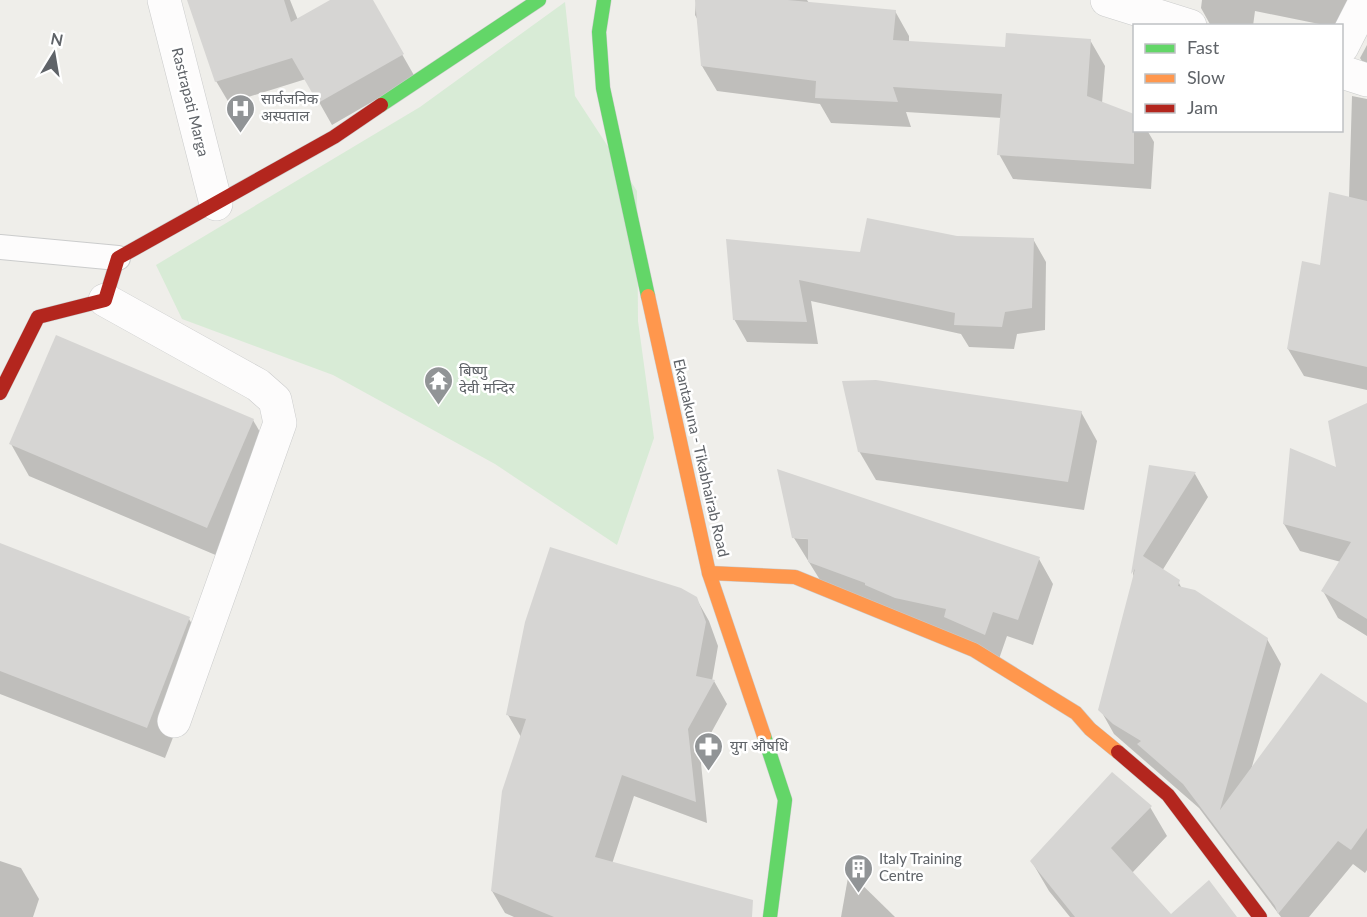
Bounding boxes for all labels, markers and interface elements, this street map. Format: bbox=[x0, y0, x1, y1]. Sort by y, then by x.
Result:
north arrow bbox=[24, 24, 84, 84]
legend bbox=[1133, 24, 1343, 132]
text: N bbox=[49, 28, 65, 49]
text: Fast bbox=[1187, 36, 1220, 58]
street label: Rastrapati Marga bbox=[169, 45, 213, 158]
text: Slow bbox=[1187, 66, 1225, 88]
place label: सार्वजनिक अस्पताल bbox=[261, 89, 319, 124]
hospital icon: सार्वजनिक अस्पताल bbox=[224, 92, 256, 134]
text: Jam bbox=[1187, 96, 1218, 118]
street label: Ekantakuna - Tikabhairab Road bbox=[670, 357, 734, 559]
place label: बिष्णु देवी मन्दिर bbox=[459, 361, 515, 396]
temple icon: बिष्णु देवी मन्दिर bbox=[422, 364, 454, 406]
pharmacy icon: युग औषधि bbox=[693, 730, 725, 772]
place label: युग औषधि bbox=[730, 736, 789, 756]
place label: Italy Training Centre bbox=[879, 849, 962, 884]
building icon: Italy Training Centre bbox=[842, 852, 874, 894]

